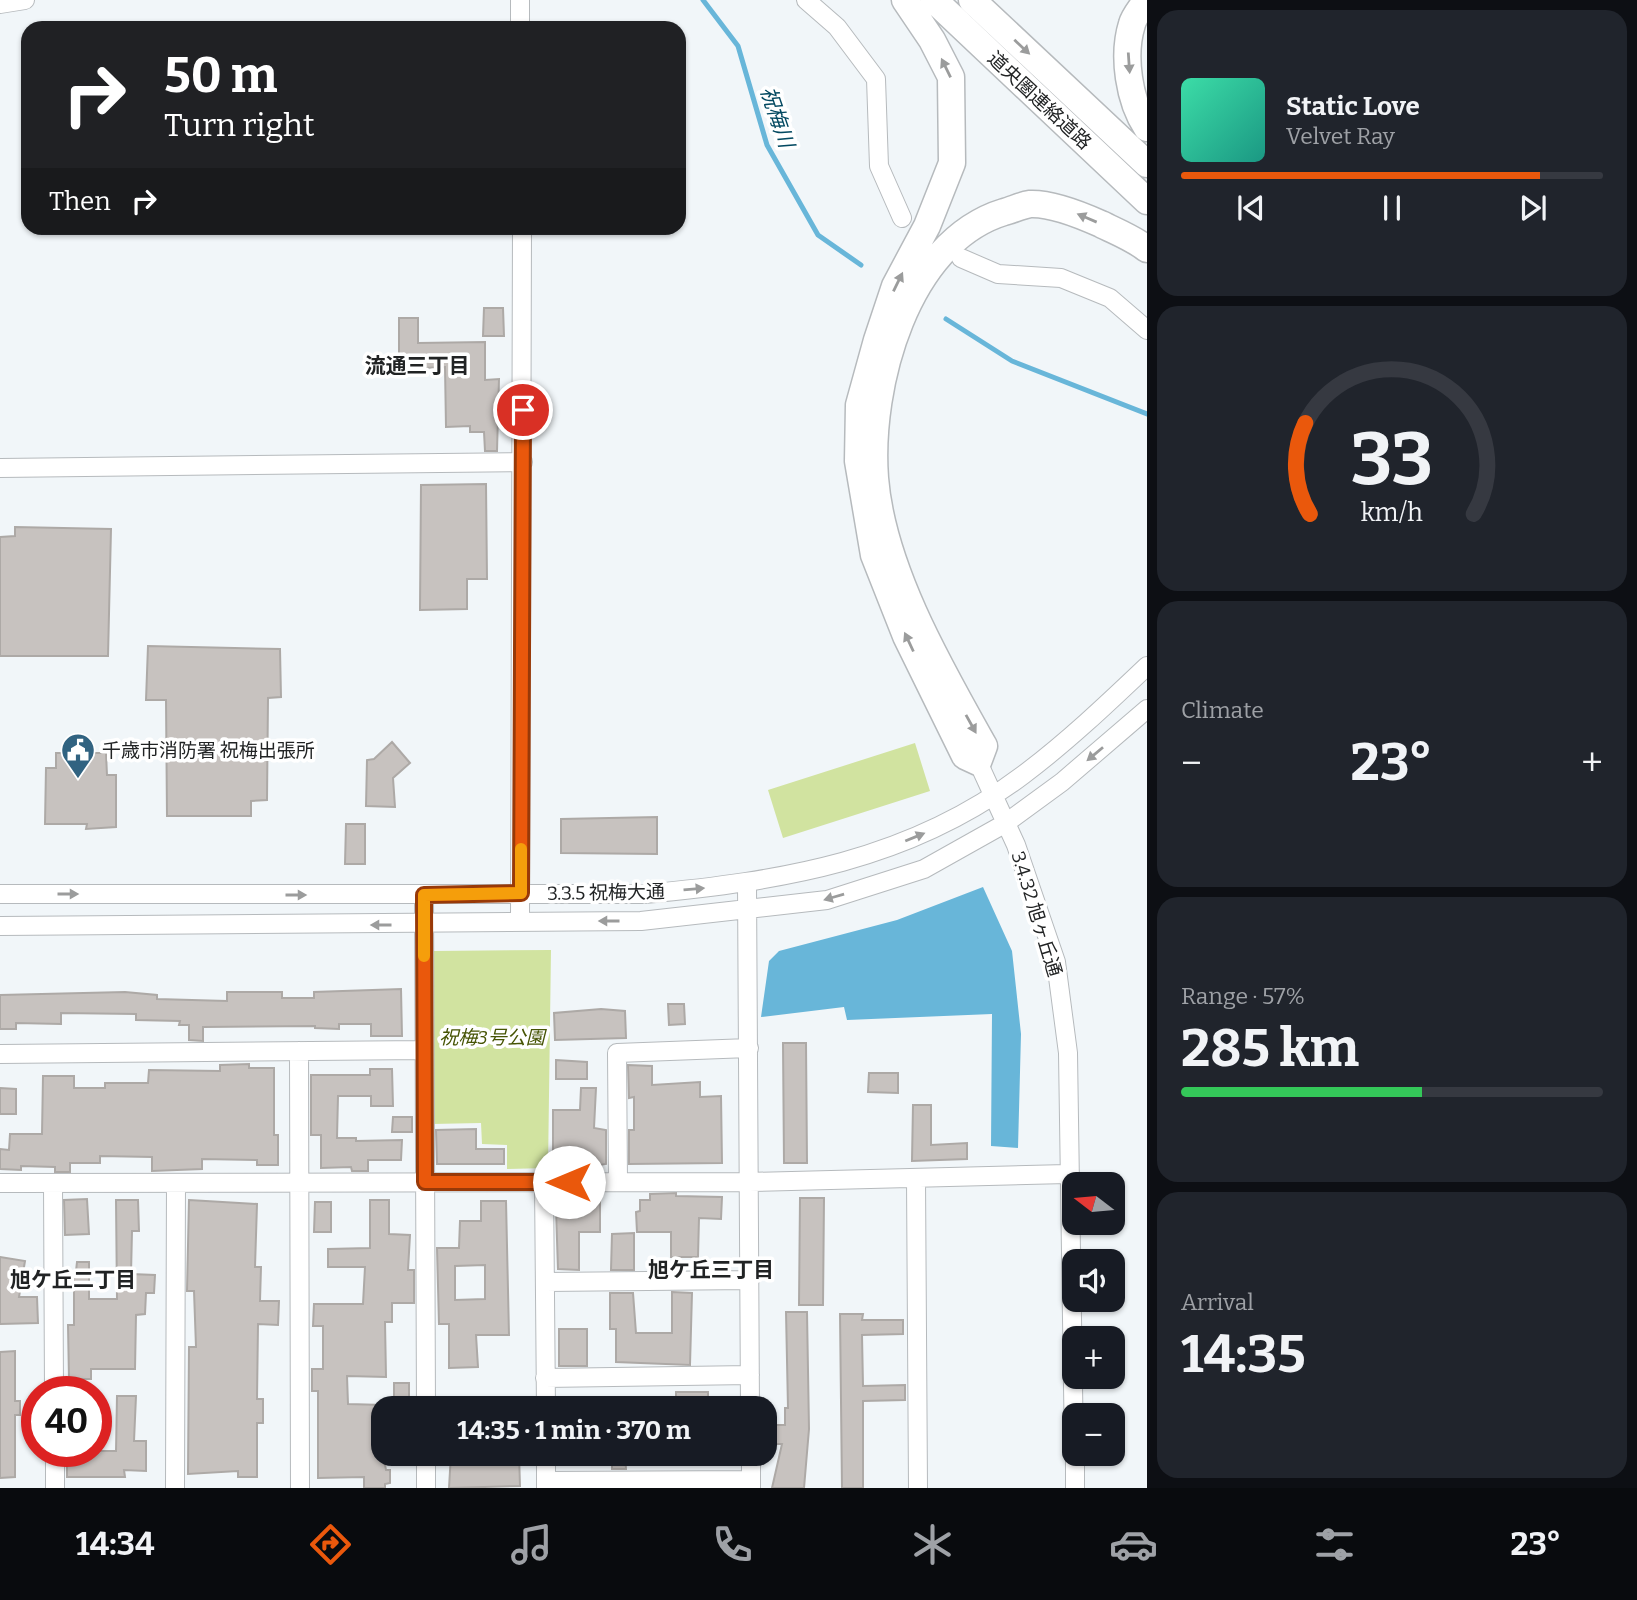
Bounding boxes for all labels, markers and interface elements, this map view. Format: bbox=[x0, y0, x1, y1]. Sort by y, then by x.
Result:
one-way arrow bbox=[1013, 38, 1030, 54]
text: 50 m bbox=[164, 46, 277, 105]
street label: 道央圏連絡道路 bbox=[983, 47, 1096, 154]
icon: right bbox=[49, 49, 140, 140]
one-way arrow bbox=[1124, 53, 1135, 75]
one-way arrow bbox=[940, 58, 951, 78]
water label: 祝梅川 bbox=[754, 83, 800, 153]
text: Static Love bbox=[1286, 91, 1420, 122]
text: Turn right bbox=[164, 106, 315, 144]
text: Velvet Ray bbox=[1286, 122, 1395, 150]
icon: right bbox=[125, 182, 163, 220]
text: Then bbox=[49, 186, 111, 217]
icon: previous bbox=[1232, 189, 1270, 227]
icon: pause bbox=[1373, 189, 1411, 227]
icon: next bbox=[1514, 189, 1552, 227]
one-way arrow bbox=[1076, 212, 1097, 223]
one-way arrow bbox=[892, 272, 904, 292]
district label: 流通三丁目 bbox=[365, 353, 470, 379]
pin bbox=[493, 380, 553, 440]
icon: arrive bbox=[504, 391, 542, 429]
text: 33 bbox=[1351, 417, 1433, 504]
text: km/h bbox=[1361, 498, 1423, 528]
one-way arrow bbox=[903, 632, 915, 652]
text: Climate bbox=[1181, 696, 1264, 724]
one-way arrow bbox=[965, 714, 977, 734]
public building icon: 千歳市消防署 祝梅出張所 bbox=[59, 731, 97, 780]
text: 23° bbox=[1351, 731, 1433, 794]
place label: 千歳市消防署 祝梅出張所 bbox=[102, 739, 315, 762]
text: − bbox=[1181, 740, 1202, 786]
text: + bbox=[1581, 740, 1603, 786]
one-way arrow bbox=[1087, 746, 1104, 761]
one-way arrow bbox=[904, 831, 925, 842]
street label: 3.4.32 旭ヶ丘通 bbox=[1007, 849, 1066, 979]
street label: 3.3.5 祝梅大通 bbox=[547, 880, 665, 905]
one-way arrow bbox=[684, 884, 706, 895]
one-way arrow bbox=[57, 888, 79, 900]
one-way arrow bbox=[285, 889, 307, 901]
one-way arrow bbox=[823, 892, 845, 903]
one-way arrow bbox=[597, 915, 619, 927]
one-way arrow bbox=[370, 919, 392, 931]
text: Range · 57% bbox=[1181, 982, 1305, 1010]
text: 285 km bbox=[1181, 1017, 1359, 1080]
park label: 祝梅3号公園 bbox=[439, 1026, 548, 1049]
position arrow bbox=[532, 1145, 606, 1219]
north arrow bbox=[1062, 1172, 1125, 1236]
map controls bbox=[1062, 1172, 1125, 1466]
button: sound bbox=[1062, 1249, 1125, 1312]
district label: 旭ケ丘三丁目 bbox=[648, 1257, 774, 1283]
district label: 旭ケ丘二丁目 bbox=[10, 1267, 136, 1293]
text: Arrival bbox=[1181, 1288, 1254, 1316]
text: 14:35 bbox=[1181, 1323, 1306, 1386]
button: + bbox=[1062, 1326, 1125, 1389]
speed limit sign: 40 bbox=[21, 1376, 112, 1467]
button: − bbox=[1062, 1403, 1125, 1466]
text: 14:35 · 1 min · 370 m bbox=[457, 1415, 691, 1446]
icon: directions bbox=[306, 1520, 355, 1569]
icon: music bbox=[507, 1520, 556, 1569]
icon: phone bbox=[708, 1520, 757, 1569]
icon: climate bbox=[908, 1520, 957, 1569]
icon: car bbox=[1109, 1520, 1158, 1569]
icon: filters bbox=[1310, 1520, 1359, 1569]
text: 14:34 bbox=[76, 1525, 155, 1563]
text: 23° bbox=[1510, 1525, 1561, 1563]

